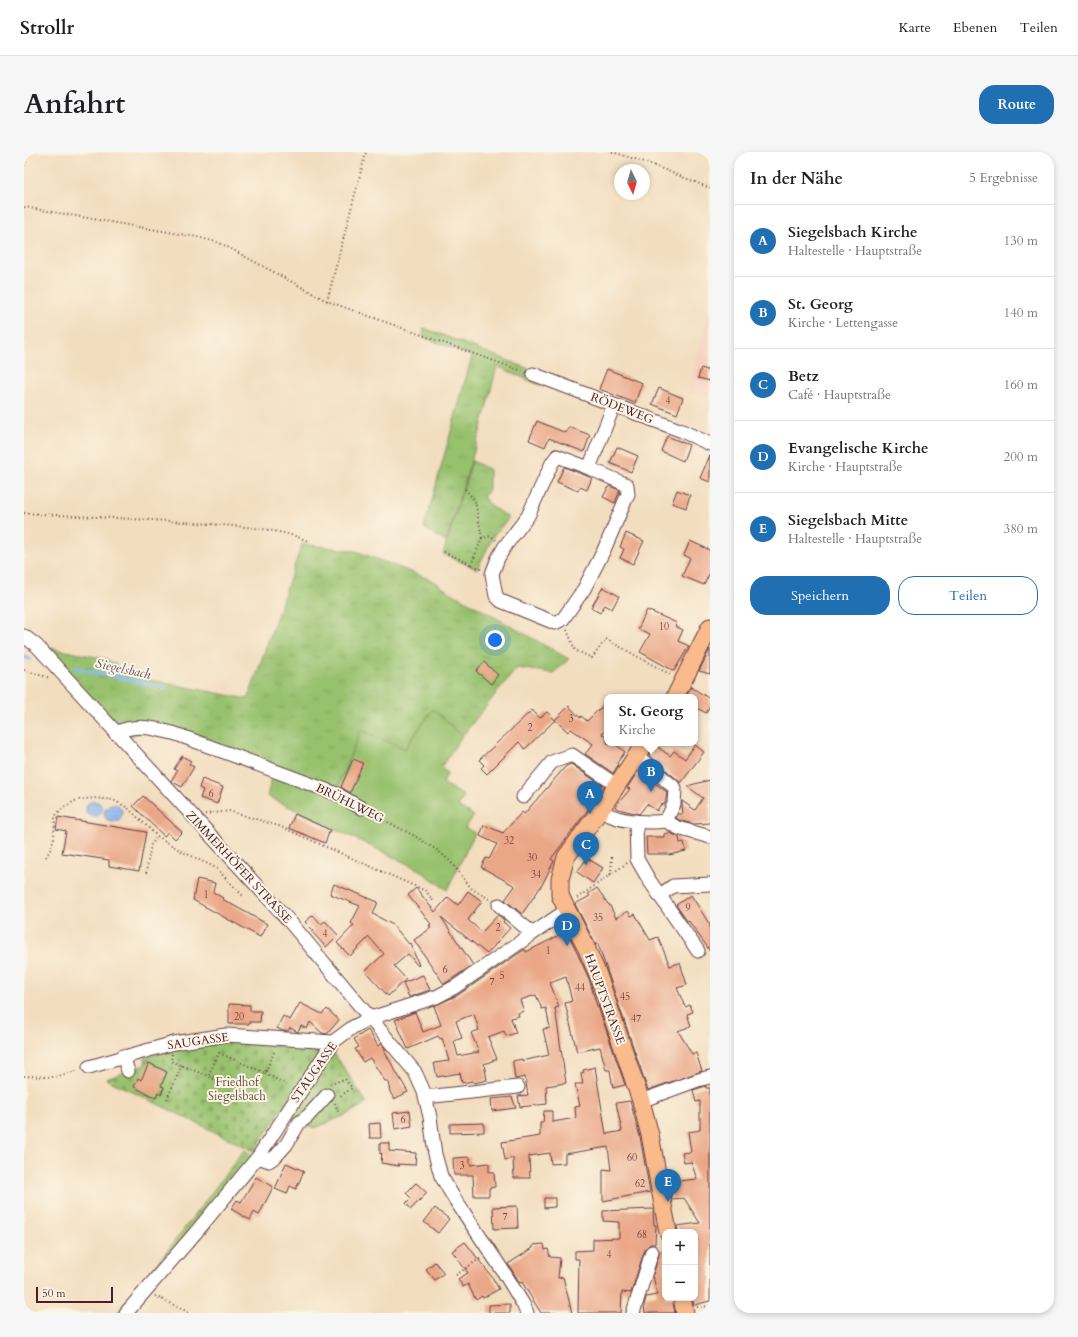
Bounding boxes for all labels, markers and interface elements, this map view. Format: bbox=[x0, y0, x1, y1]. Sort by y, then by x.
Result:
text: Strollr bbox=[20, 15, 74, 41]
text: Karte bbox=[898, 18, 931, 37]
text: Ebenen bbox=[953, 18, 998, 37]
text: Teilen bbox=[1020, 18, 1058, 37]
text: Anfahrt bbox=[24, 85, 125, 123]
button: Route bbox=[979, 85, 1054, 124]
north arrow bbox=[614, 164, 650, 200]
text: In der Nähe bbox=[750, 167, 843, 190]
text: 5 Ergebnisse bbox=[969, 169, 1038, 187]
text: Siegelsbach Kirche bbox=[788, 222, 917, 242]
text: A bbox=[758, 232, 768, 250]
text: 130 m bbox=[1004, 232, 1038, 250]
text: Haltestelle · Hauptstraße bbox=[788, 242, 922, 260]
text: St. Georg bbox=[788, 294, 853, 314]
text: B bbox=[758, 304, 768, 322]
text: 140 m bbox=[1004, 304, 1038, 322]
text: Kirche · Lettengasse bbox=[788, 314, 898, 332]
text: Betz bbox=[788, 366, 819, 386]
text: C bbox=[758, 376, 768, 394]
text: 160 m bbox=[1004, 376, 1038, 394]
text: Café · Hauptstraße bbox=[788, 386, 891, 404]
street label: RÖDEWEG bbox=[588, 389, 656, 427]
house number: 4 bbox=[665, 394, 671, 408]
text: Evangelische Kirche bbox=[788, 438, 928, 458]
text: D bbox=[757, 448, 769, 466]
text: 200 m bbox=[1004, 448, 1038, 466]
text: Kirche · Hauptstraße bbox=[788, 458, 902, 476]
text: Siegelsbach Mitte bbox=[788, 510, 908, 530]
text: E bbox=[759, 520, 767, 538]
text: 380 m bbox=[1004, 520, 1038, 538]
text: Haltestelle · Hauptstraße bbox=[788, 530, 922, 548]
button: Speichern bbox=[750, 576, 890, 615]
button: Teilen bbox=[898, 576, 1038, 615]
house number: 10 bbox=[659, 620, 669, 634]
your location bbox=[485, 630, 505, 650]
water label: Siegelsbach bbox=[94, 654, 153, 684]
popup bbox=[604, 694, 698, 746]
text: St. Georg bbox=[619, 701, 683, 721]
house number: 3 bbox=[568, 712, 574, 726]
house number: 2 bbox=[527, 721, 533, 735]
text: Kirche bbox=[619, 721, 656, 739]
pin: B bbox=[638, 759, 664, 792]
street label: BRÜHLWEG bbox=[313, 779, 388, 827]
pin: A bbox=[577, 781, 603, 814]
house number: 6 bbox=[208, 787, 214, 801]
street label: ZIMMERHÖFER STRASSE bbox=[183, 807, 295, 927]
pin: C bbox=[573, 832, 599, 865]
house number: 32 bbox=[504, 834, 514, 848]
house number: 30 bbox=[527, 851, 537, 865]
house number: 34 bbox=[531, 868, 541, 882]
house number: 1 bbox=[203, 888, 209, 902]
house number: 9 bbox=[685, 901, 691, 915]
house number: 35 bbox=[593, 911, 603, 925]
pin: D bbox=[554, 913, 580, 946]
house number: 2 bbox=[495, 921, 501, 935]
house number: 4 bbox=[322, 927, 328, 941]
house number: 1 bbox=[545, 944, 551, 958]
street label: HAUPTSTRASSE bbox=[581, 951, 629, 1047]
house number: 6 bbox=[442, 963, 448, 977]
house number: 5 bbox=[499, 969, 505, 983]
house number: 7 bbox=[489, 975, 495, 989]
house number: 44 bbox=[575, 981, 585, 995]
house number: 45 bbox=[620, 990, 630, 1004]
house number: 20 bbox=[234, 1010, 244, 1024]
house number: 47 bbox=[631, 1012, 641, 1026]
street label: SAUGASSE bbox=[166, 1029, 230, 1053]
street label: STAUGASSE bbox=[287, 1038, 341, 1106]
park label: Friedhof Siegelsbach bbox=[208, 1074, 266, 1104]
house number: 6 bbox=[400, 1113, 406, 1127]
house number: 60 bbox=[627, 1151, 637, 1165]
house number: 3 bbox=[459, 1159, 465, 1173]
pin: E bbox=[655, 1169, 681, 1202]
house number: 62 bbox=[635, 1177, 645, 1191]
house number: 7 bbox=[502, 1210, 508, 1224]
house number: 68 bbox=[637, 1228, 647, 1242]
map controls bbox=[662, 1229, 698, 1301]
button: + bbox=[662, 1229, 698, 1265]
house number: 4 bbox=[606, 1248, 612, 1262]
button: − bbox=[662, 1265, 698, 1301]
scale bar bbox=[36, 1285, 113, 1304]
text: 50 m bbox=[42, 1286, 66, 1301]

